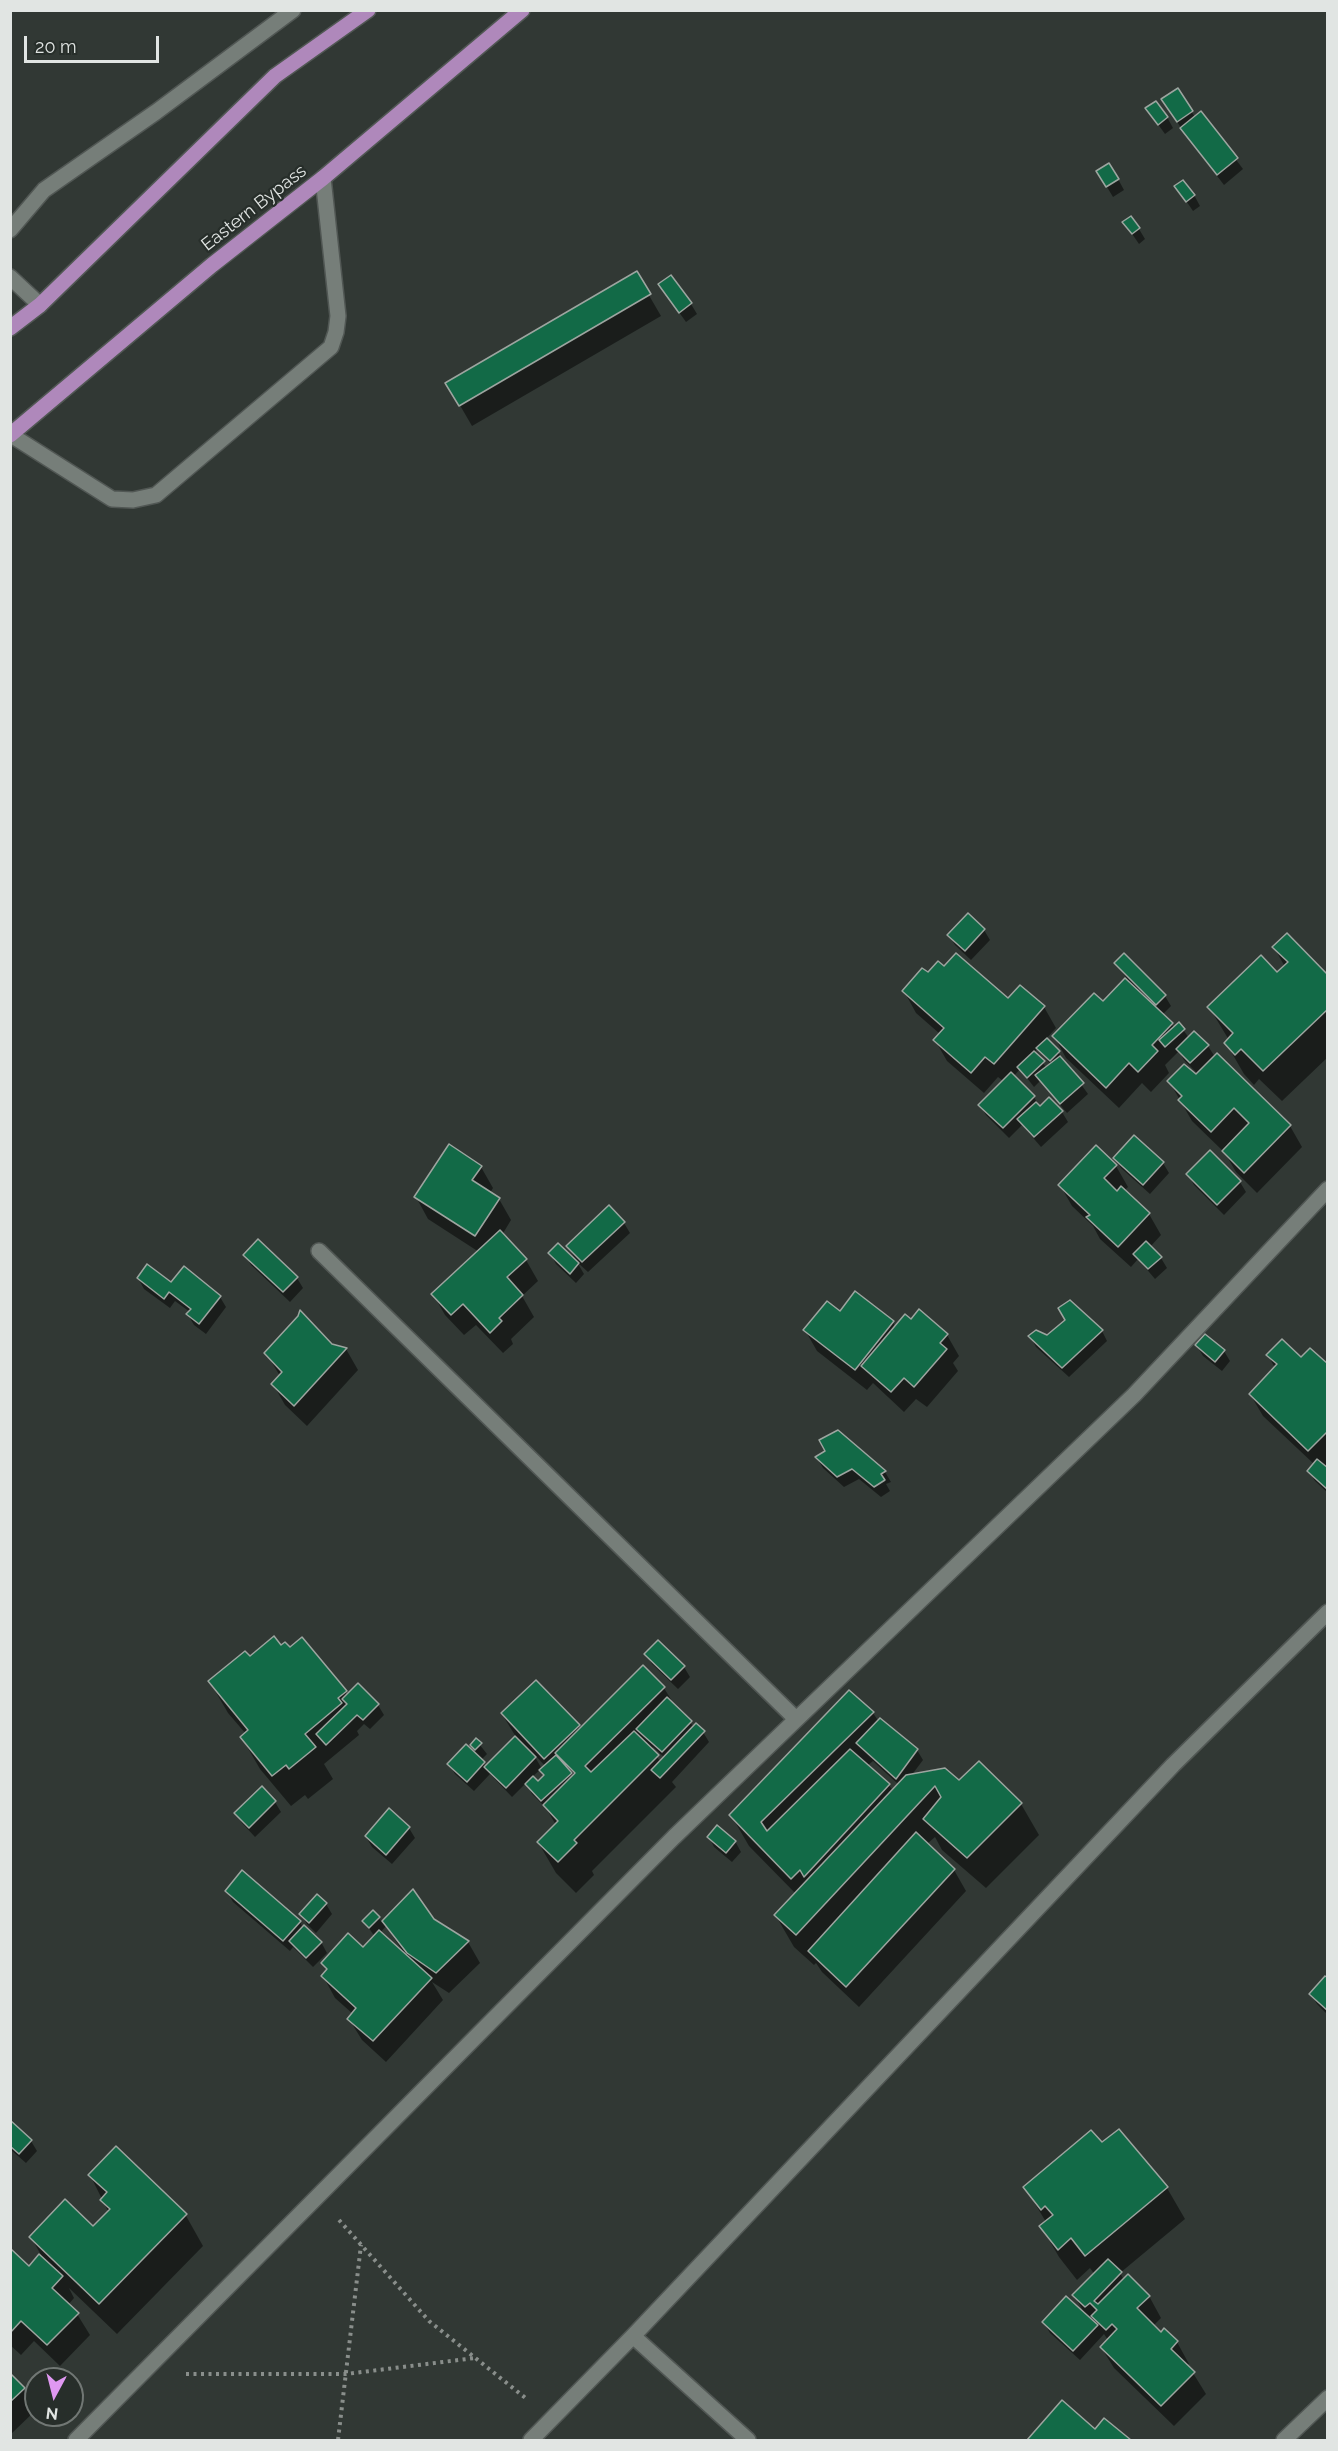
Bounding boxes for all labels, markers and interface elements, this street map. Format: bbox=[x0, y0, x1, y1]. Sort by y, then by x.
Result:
scale bar bbox=[27, 24, 162, 62]
text: 20 m bbox=[35, 36, 77, 57]
street label: Eastern Bypass bbox=[197, 160, 311, 256]
north arrow bbox=[24, 2367, 84, 2427]
text: N bbox=[45, 2403, 59, 2424]

